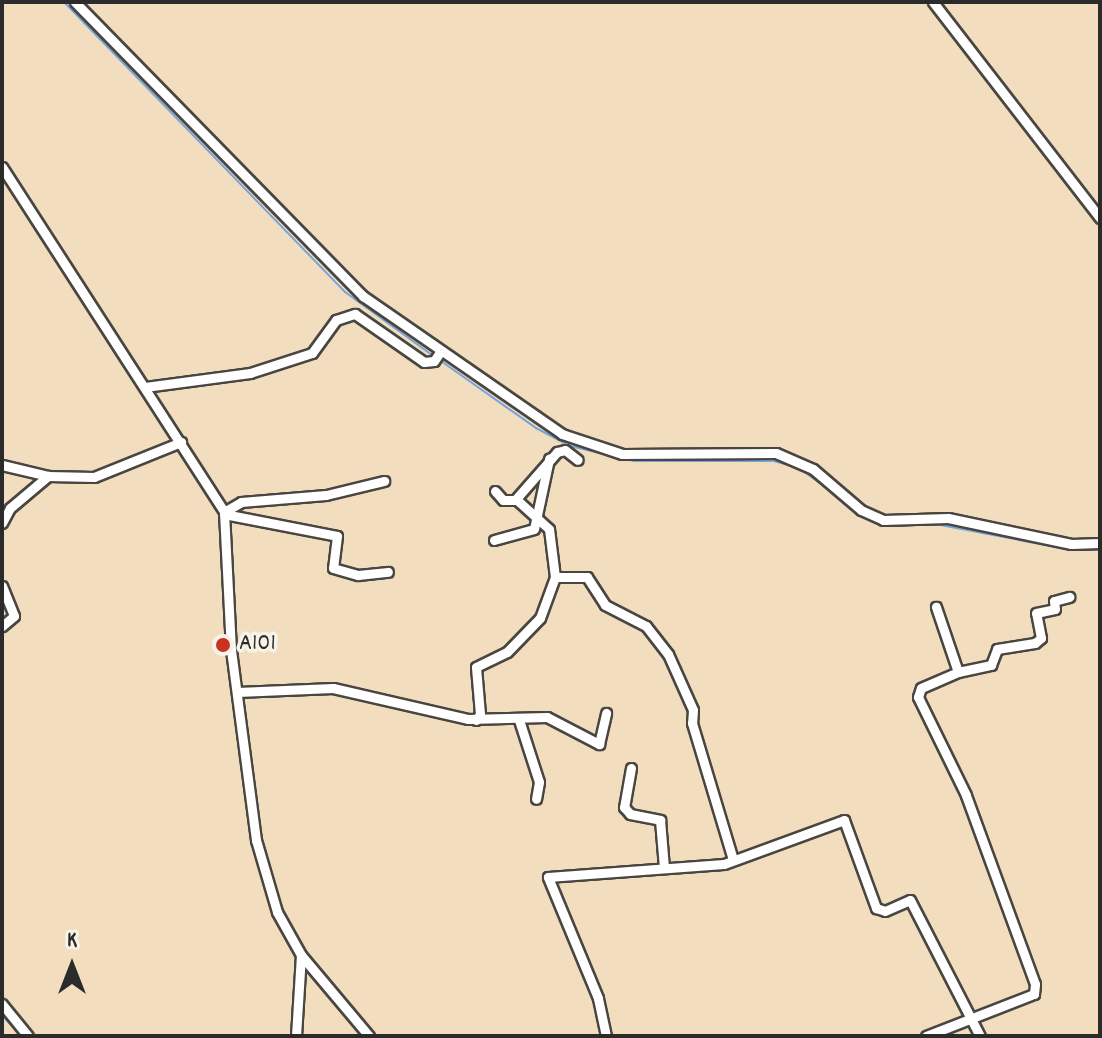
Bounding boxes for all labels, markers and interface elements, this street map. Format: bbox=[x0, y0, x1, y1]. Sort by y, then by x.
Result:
place label: A101 bbox=[239, 631, 276, 659]
marker: A101 bbox=[214, 636, 232, 654]
north arrow bbox=[32, 926, 112, 1006]
text: K bbox=[67, 926, 77, 957]

